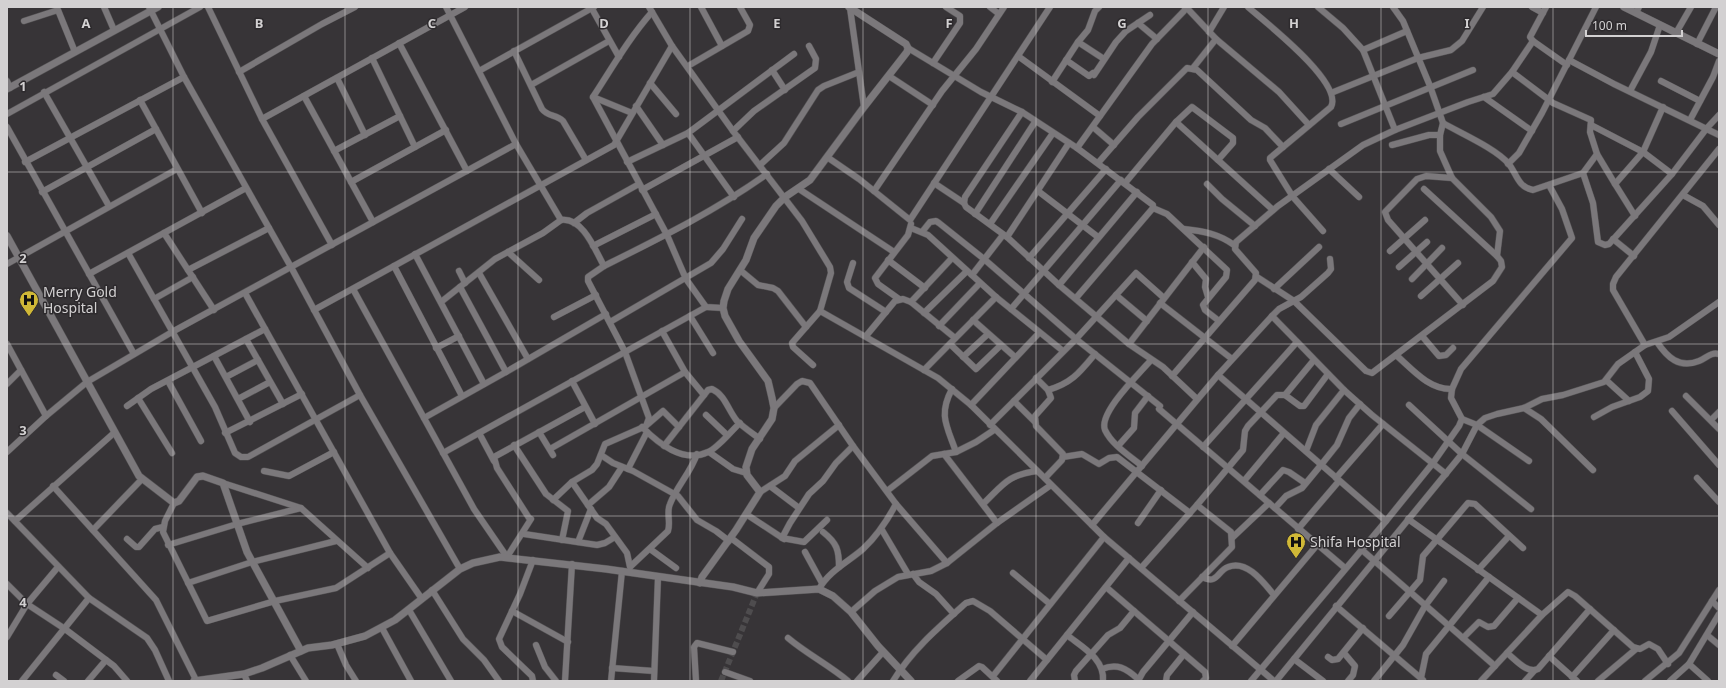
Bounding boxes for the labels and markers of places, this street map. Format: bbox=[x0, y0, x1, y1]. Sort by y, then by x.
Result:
place label: Merry Gold Hospital bbox=[43, 282, 117, 317]
hospital icon: Merry Gold Hospital bbox=[18, 289, 40, 317]
hospital icon: Shifa Hospital bbox=[1285, 531, 1307, 559]
place label: Shifa Hospital bbox=[1310, 532, 1401, 551]

